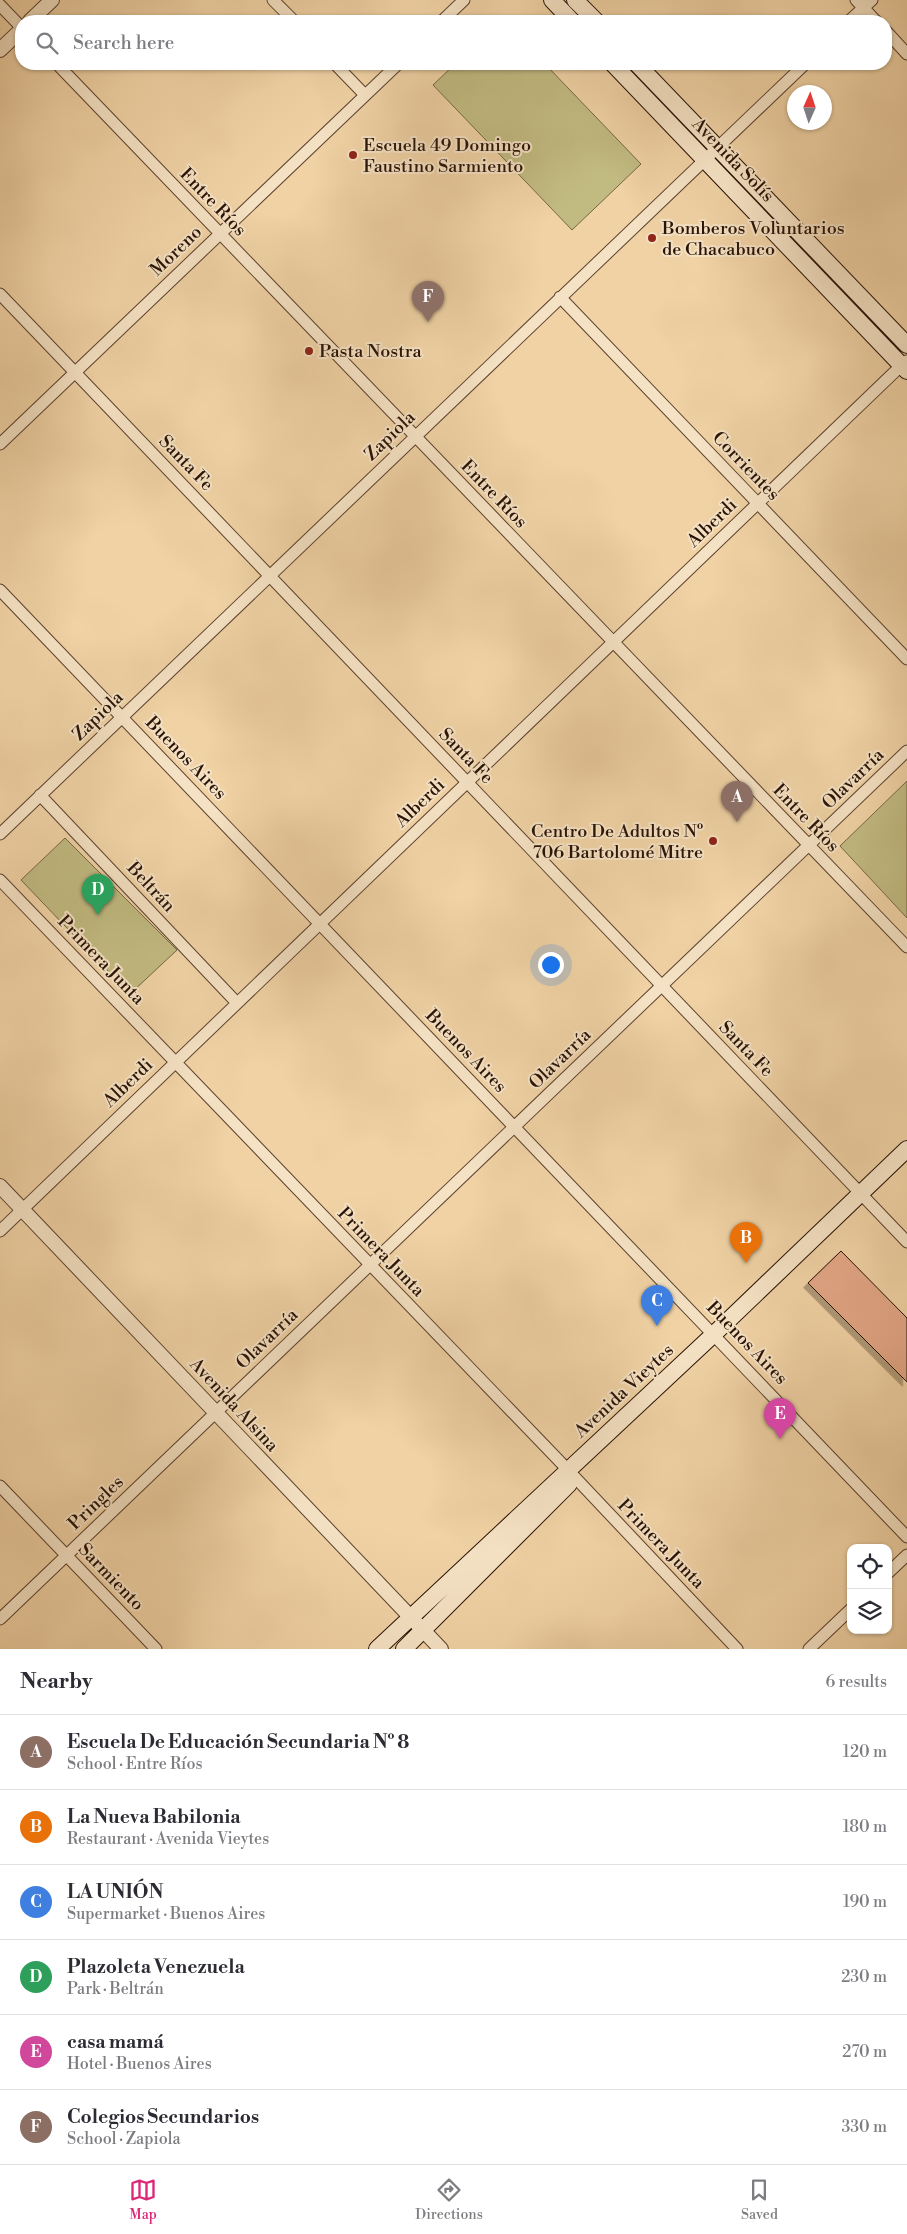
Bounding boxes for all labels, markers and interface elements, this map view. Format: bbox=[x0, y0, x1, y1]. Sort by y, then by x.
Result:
search box bbox=[15, 15, 892, 70]
icon: search bbox=[33, 29, 61, 57]
text: Search here bbox=[73, 31, 174, 55]
north arrow bbox=[787, 85, 832, 130]
street label: Avenida Solís bbox=[686, 112, 779, 207]
place label: Escuela 49 Domingo Faustino Sarmiento bbox=[363, 134, 531, 178]
marker: Escuela 49 Domingo Faustino Sarmiento bbox=[347, 149, 359, 161]
street label: Entre Ríos bbox=[175, 163, 251, 241]
place label: Bomberos Voluntarios de Chacabuco bbox=[661, 217, 845, 261]
street label: Moreno bbox=[145, 221, 207, 281]
marker: Bomberos Voluntarios de Chacabuco bbox=[646, 232, 658, 244]
pin: F bbox=[412, 281, 444, 322]
place label: Pasta Nostra bbox=[319, 340, 422, 363]
marker: Pasta Nostra bbox=[303, 345, 315, 357]
street label: Zapiola bbox=[360, 406, 421, 466]
street label: Corrientes bbox=[707, 426, 785, 506]
street label: Santa Fe bbox=[154, 430, 218, 496]
street label: Entre Ríos bbox=[456, 455, 532, 533]
street label: Alberdi bbox=[681, 494, 742, 553]
street label: Zapiola bbox=[68, 686, 129, 746]
street label: Buenos Aires bbox=[140, 711, 232, 805]
street label: Santa Fe bbox=[434, 723, 498, 789]
street label: Olavarría bbox=[817, 743, 890, 814]
street label: Alberdi bbox=[389, 774, 450, 833]
street label: Entre Ríos bbox=[768, 779, 844, 857]
pin: A bbox=[721, 781, 753, 822]
place label: Centro De Adultos Nº 706 Bartolomé Mitre bbox=[531, 820, 703, 864]
marker: Centro De Adultos Nº 706 Bartolomé Mitre bbox=[707, 835, 719, 847]
street label: Beltrán bbox=[121, 856, 180, 917]
pin: D bbox=[82, 874, 114, 915]
street label: Primera Junta bbox=[52, 910, 150, 1010]
your location bbox=[538, 952, 564, 978]
street label: Buenos Aires bbox=[420, 1004, 512, 1098]
street label: Santa Fe bbox=[714, 1016, 778, 1082]
street label: Olavarría bbox=[524, 1023, 597, 1094]
street label: Alberdi bbox=[97, 1054, 158, 1113]
street label: Primera Junta bbox=[332, 1202, 430, 1302]
pin: B bbox=[730, 1222, 762, 1263]
pin: C bbox=[641, 1285, 673, 1326]
street label: Buenos Aires bbox=[701, 1296, 793, 1390]
street label: Olavarría bbox=[231, 1303, 304, 1374]
street label: Avenida Vieytes bbox=[569, 1339, 679, 1444]
street label: Avenida Alsina bbox=[184, 1352, 284, 1457]
pin: E bbox=[764, 1398, 796, 1439]
street label: Pringles bbox=[63, 1471, 129, 1535]
street label: Primera Junta bbox=[612, 1494, 710, 1594]
street label: Sarmiento bbox=[73, 1538, 149, 1616]
map controls bbox=[847, 1544, 892, 1634]
button: locate bbox=[847, 1544, 892, 1589]
button: layers bbox=[847, 1589, 892, 1634]
text: Nearby bbox=[20, 1669, 93, 1695]
text: 6 results bbox=[826, 1672, 887, 1692]
text: Escuela De Educación Secundaria Nº 8 bbox=[67, 1730, 409, 1754]
text: A bbox=[30, 1742, 42, 1762]
text: 120 m bbox=[843, 1742, 887, 1762]
text: School · Entre Ríos bbox=[67, 1754, 202, 1774]
text: La Nueva Babilonia bbox=[67, 1805, 241, 1829]
text: B bbox=[30, 1817, 42, 1837]
text: 180 m bbox=[843, 1817, 887, 1837]
text: Restaurant · Avenida Vieytes bbox=[67, 1829, 269, 1849]
text: LA UNIÓN bbox=[67, 1880, 164, 1904]
text: C bbox=[30, 1892, 42, 1912]
text: 190 m bbox=[843, 1892, 887, 1912]
text: Supermarket · Buenos Aires bbox=[67, 1904, 265, 1924]
text: Plazoleta Venezuela bbox=[67, 1955, 245, 1979]
text: D bbox=[30, 1967, 42, 1987]
text: 230 m bbox=[841, 1967, 887, 1987]
text: Park · Beltrán bbox=[67, 1979, 164, 1999]
text: casa mamá bbox=[67, 2030, 164, 2054]
text: E bbox=[30, 2042, 42, 2062]
text: 270 m bbox=[842, 2042, 887, 2062]
text: Hotel · Buenos Aires bbox=[67, 2054, 212, 2074]
text: Colegios Secundarios bbox=[67, 2105, 259, 2129]
text: F bbox=[30, 2117, 42, 2137]
text: 330 m bbox=[841, 2117, 887, 2137]
text: School · Zapiola bbox=[67, 2129, 181, 2149]
tab: Map bbox=[129, 2176, 157, 2224]
tab: Directions bbox=[415, 2176, 483, 2224]
tab: Saved bbox=[741, 2176, 778, 2224]

